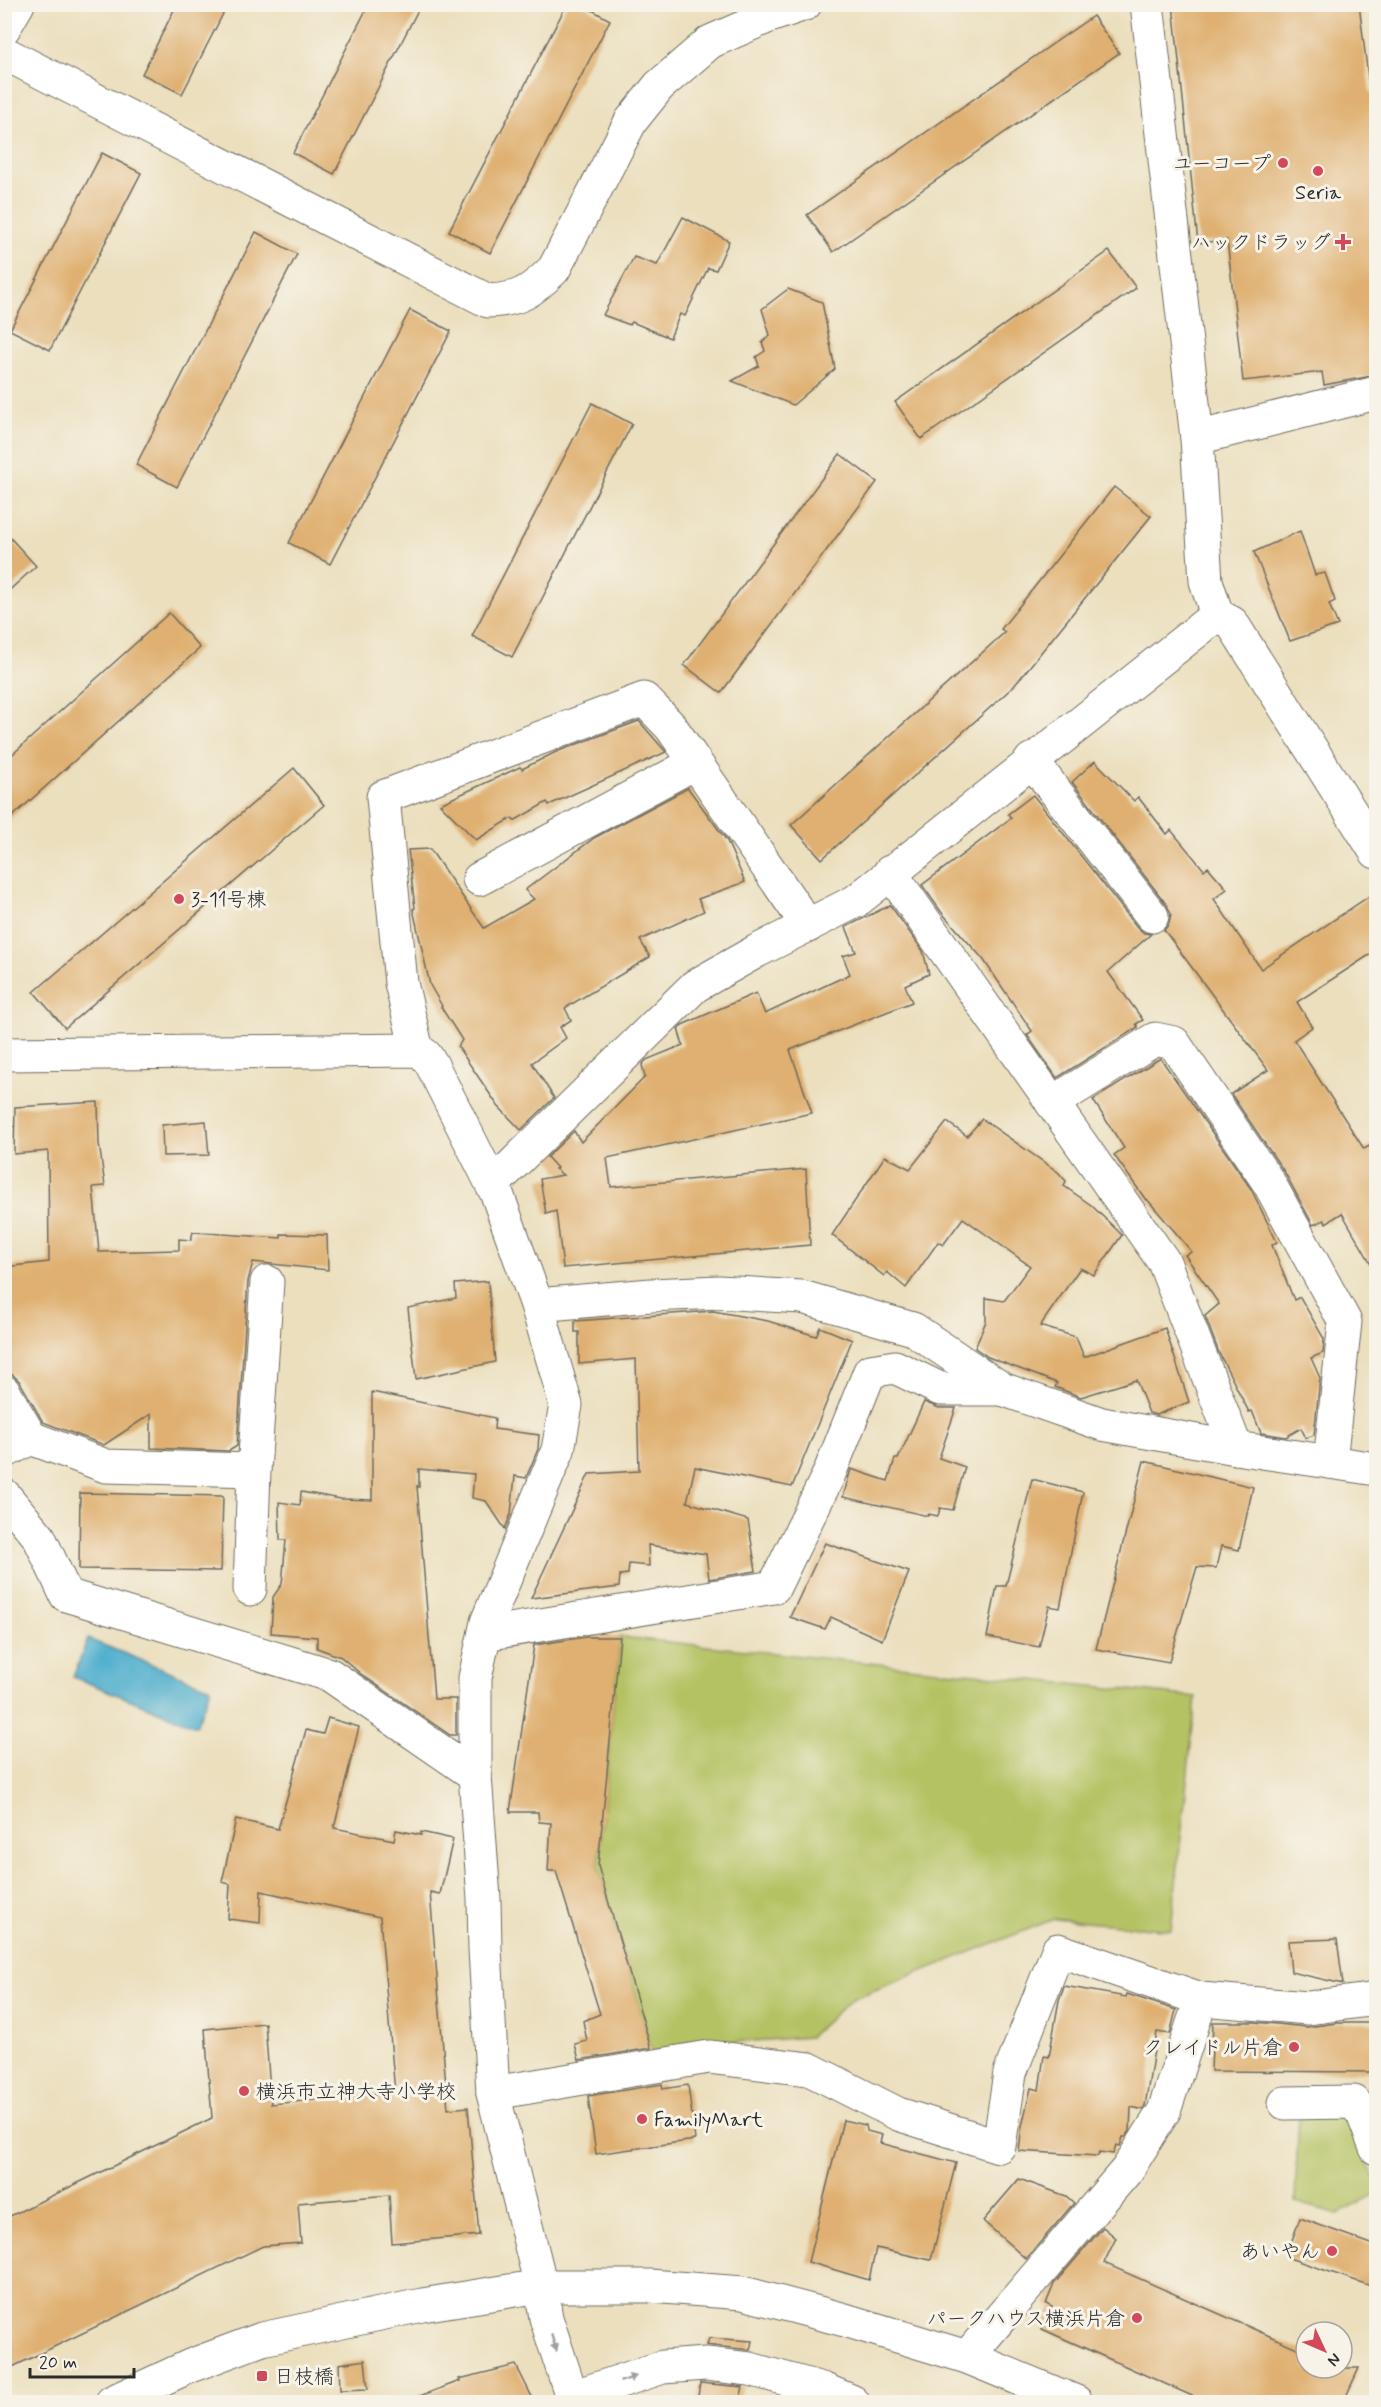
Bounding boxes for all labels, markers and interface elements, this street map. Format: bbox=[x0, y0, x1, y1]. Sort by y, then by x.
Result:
place label: ユーコープ bbox=[1173, 151, 1271, 178]
marker: ユーコープ bbox=[1276, 156, 1290, 170]
marker: Seria bbox=[1311, 164, 1325, 178]
place label: Seria bbox=[1295, 180, 1342, 207]
place label: ハックドラッグ bbox=[1191, 230, 1331, 257]
marker: ハックドラッグ bbox=[1336, 235, 1350, 249]
place label: 3-11号棟 bbox=[191, 887, 267, 914]
marker: 3-11号棟 bbox=[172, 892, 186, 906]
place label: クレイドル片倉 bbox=[1143, 2035, 1282, 2062]
marker: クレイドル片倉 bbox=[1287, 2040, 1301, 2054]
place label: 横浜市立神大寺小学校 bbox=[256, 2079, 456, 2106]
marker: 横浜市立神大寺小学校 bbox=[237, 2084, 251, 2098]
place label: FamilyMart bbox=[654, 2107, 763, 2134]
marker: FamilyMart bbox=[635, 2112, 649, 2126]
place label: あいやん bbox=[1240, 2239, 1320, 2266]
marker: あいやん bbox=[1325, 2244, 1339, 2258]
place label: パークハウス横浜片倉 bbox=[927, 2306, 1125, 2333]
marker: パークハウス横浜片倉 bbox=[1130, 2311, 1144, 2325]
north arrow bbox=[1294, 2320, 1354, 2380]
one-way arrow bbox=[550, 2334, 559, 2352]
scale bar bbox=[30, 2341, 134, 2379]
text: N bbox=[1322, 2348, 1345, 2371]
text: 20 m bbox=[39, 2351, 77, 2375]
place label: 日枝橋 bbox=[274, 2364, 334, 2391]
marker: 日枝橋 bbox=[255, 2369, 269, 2383]
one-way arrow bbox=[619, 2374, 637, 2383]

